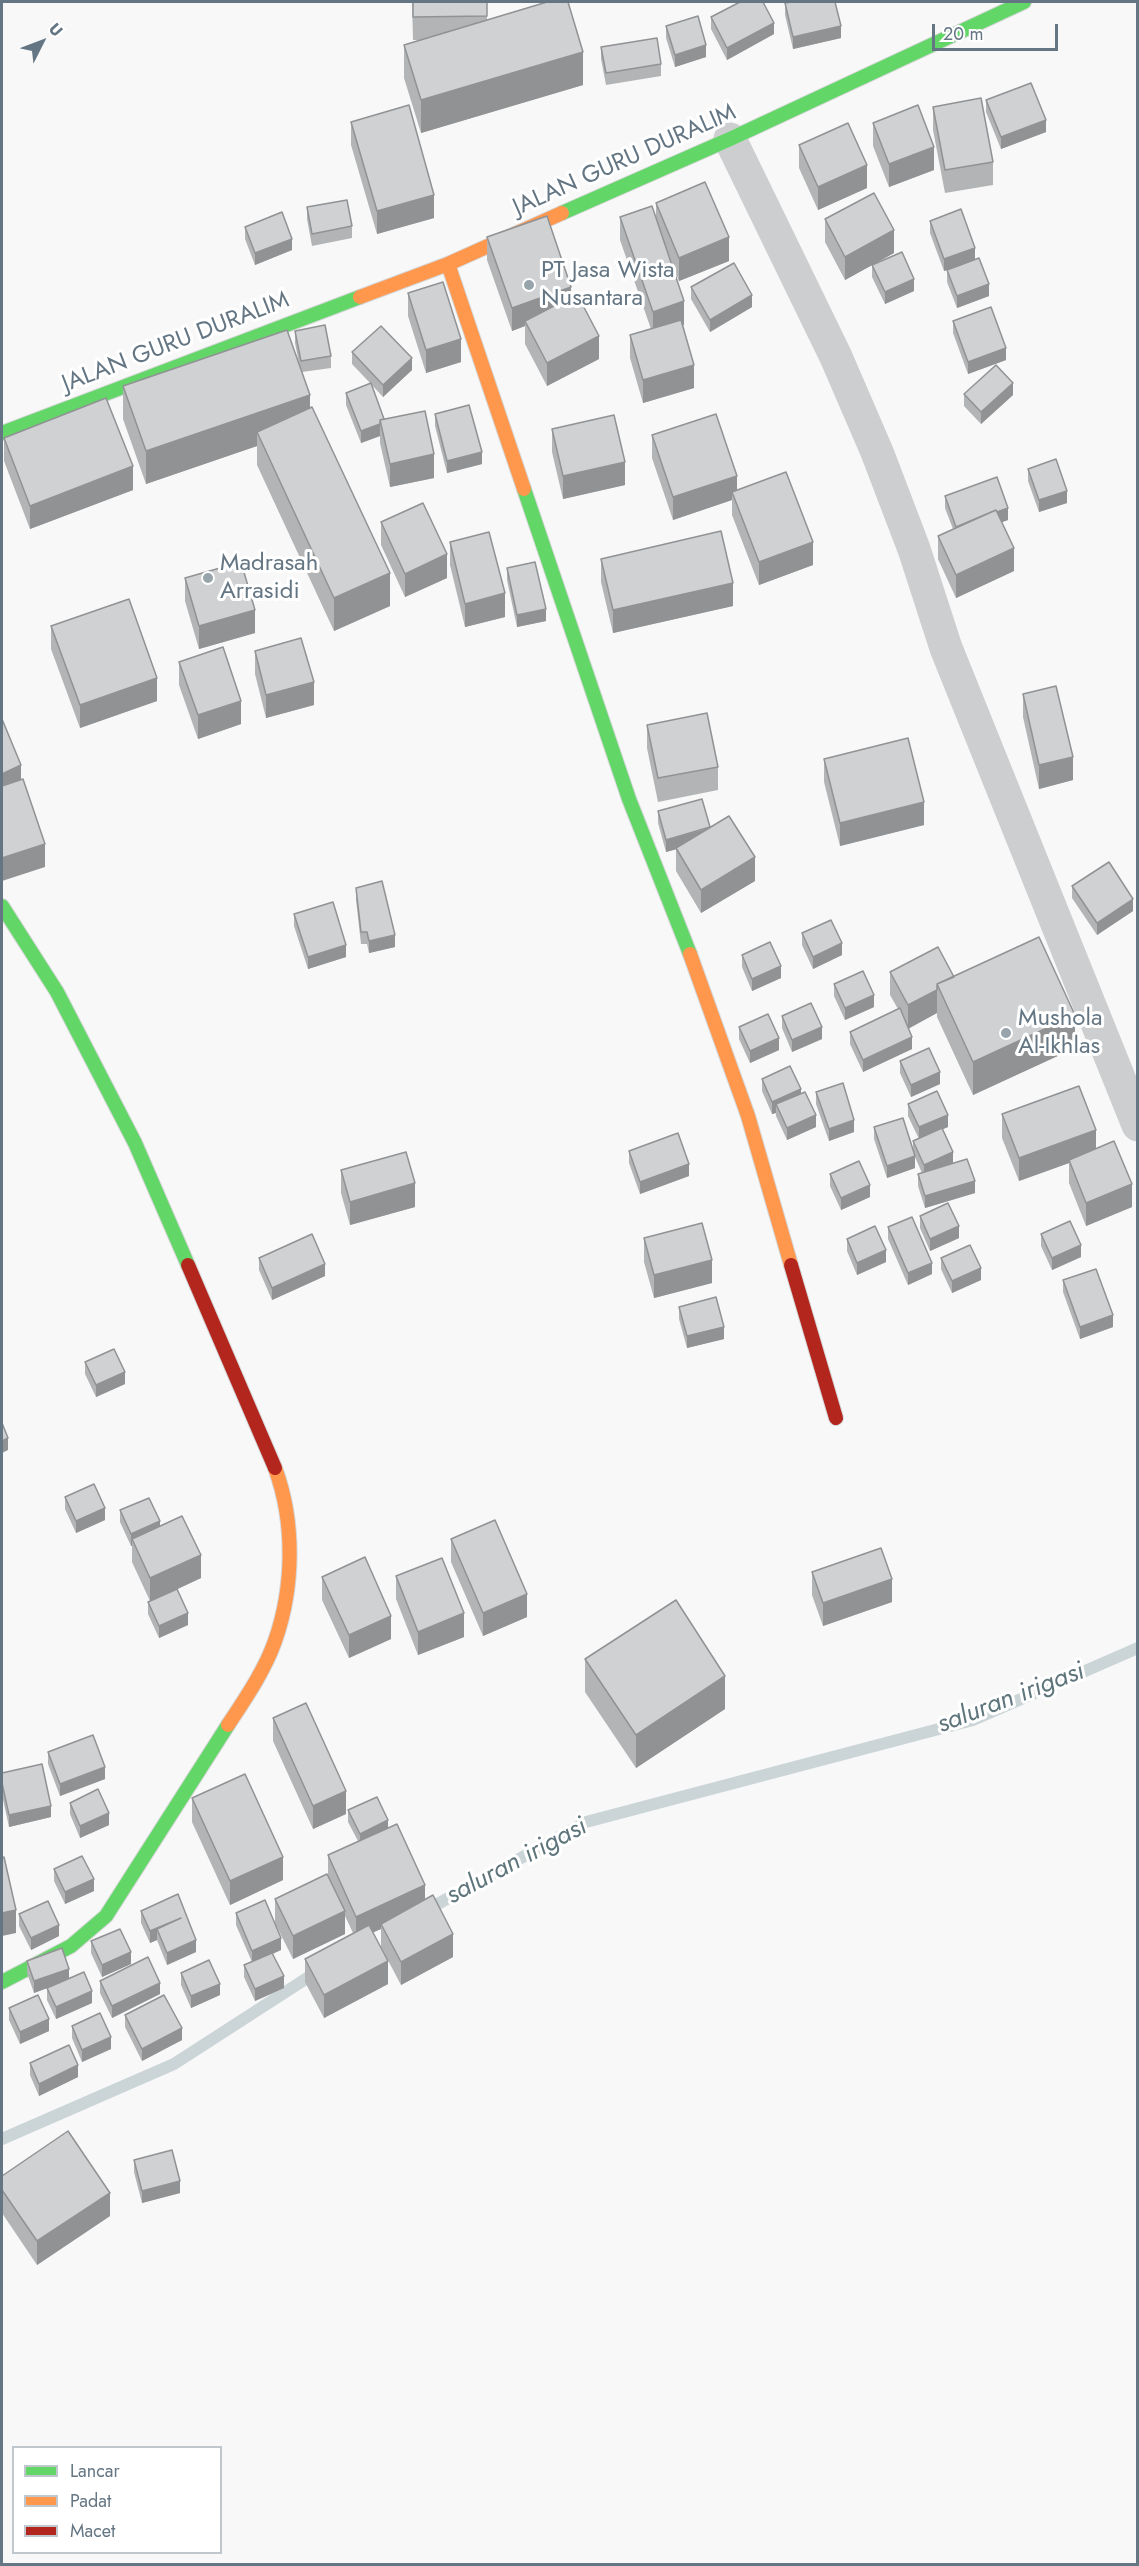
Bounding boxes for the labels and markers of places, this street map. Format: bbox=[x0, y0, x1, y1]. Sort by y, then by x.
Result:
place label: PT Jasa Wista Nusantara bbox=[541, 257, 674, 313]
marker: PT Jasa Wista Nusantara bbox=[522, 278, 536, 292]
place label: Madrasah Arrasidi bbox=[220, 550, 318, 606]
marker: Madrasah Arrasidi bbox=[201, 571, 215, 585]
place label: Mushola Al-Ikhlas bbox=[1018, 1005, 1102, 1061]
marker: Mushola Al-Ikhlas bbox=[999, 1026, 1013, 1040]

